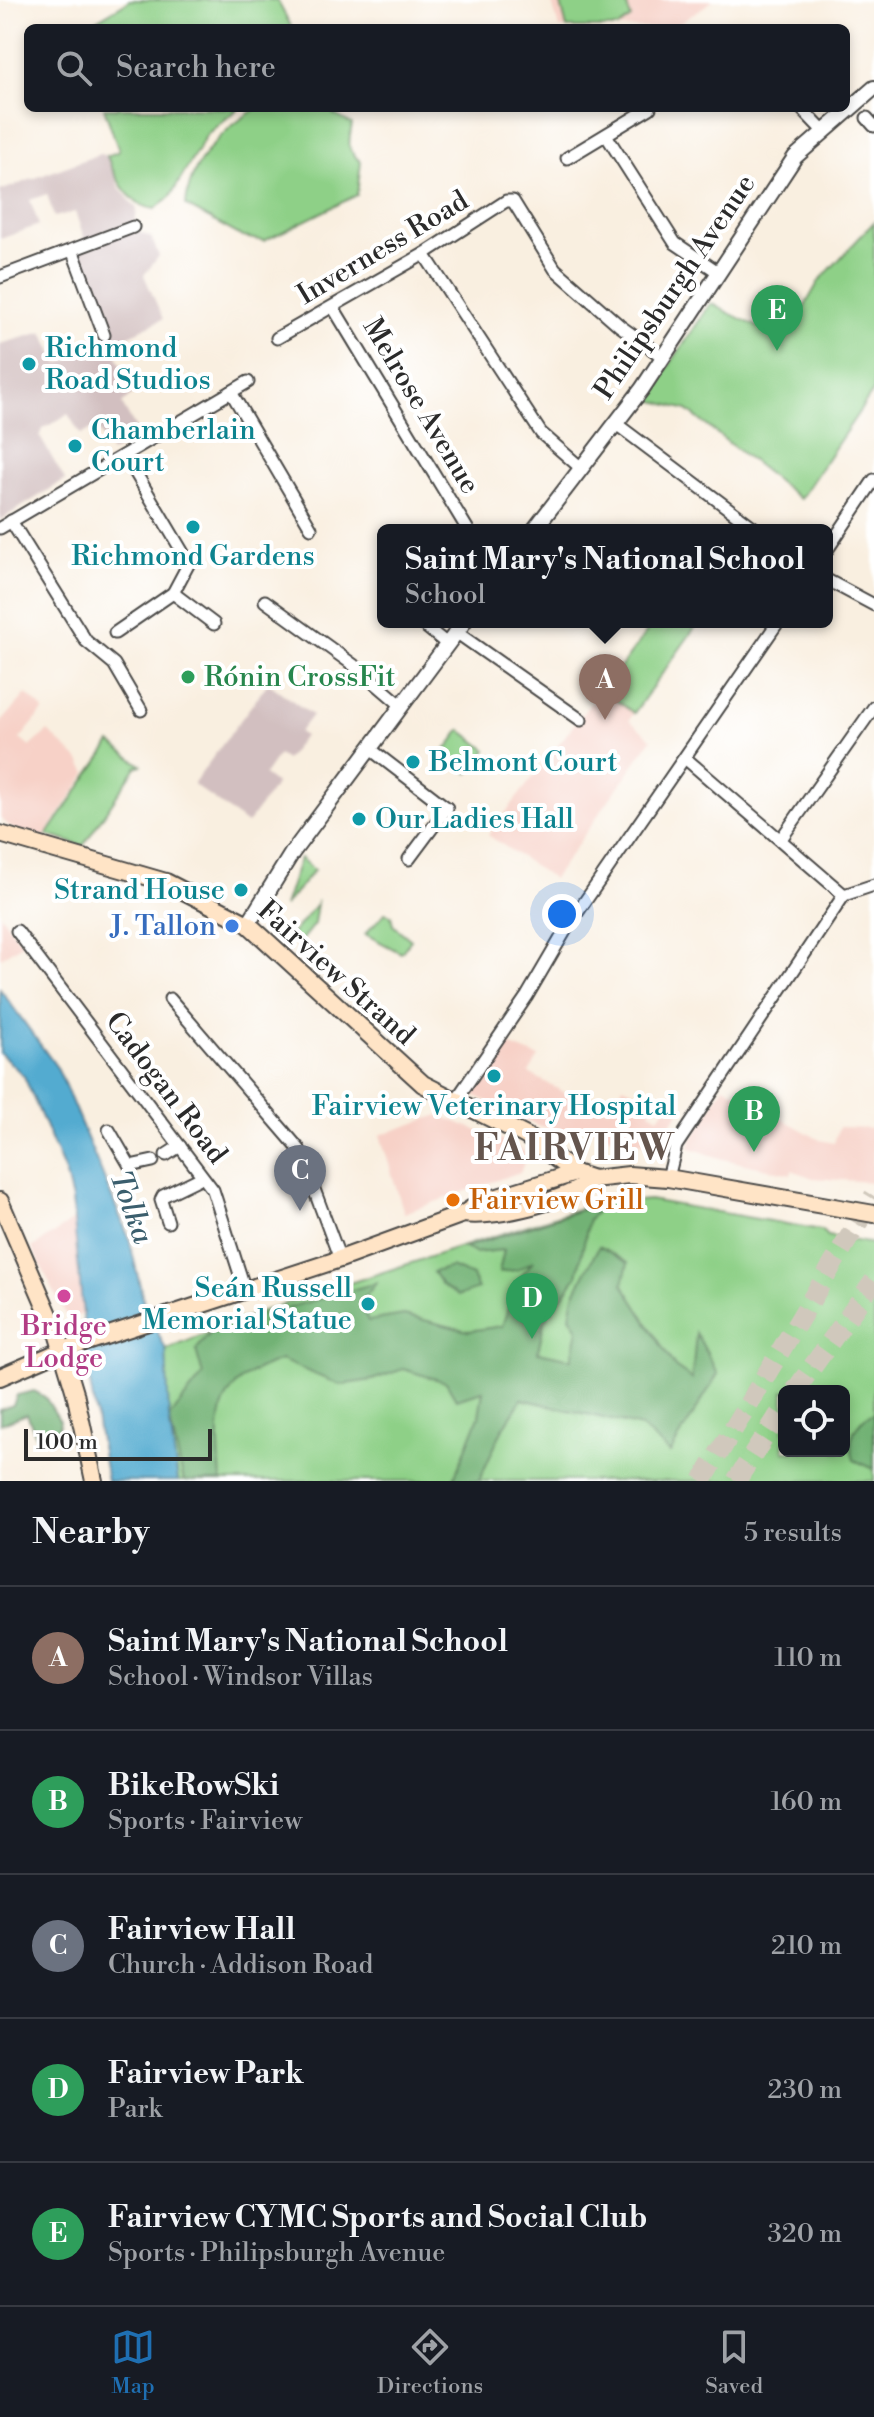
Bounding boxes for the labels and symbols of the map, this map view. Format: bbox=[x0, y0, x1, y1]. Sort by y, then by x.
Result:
street label: Philipsburgh Avenue bbox=[587, 168, 763, 406]
street label: Inverness Road bbox=[291, 183, 475, 313]
pin: E bbox=[751, 285, 803, 351]
street label: Melrose Avenue bbox=[355, 312, 487, 500]
place label: Richmond Road Studios bbox=[45, 331, 211, 398]
marker: Richmond Road Studios bbox=[20, 355, 38, 373]
place label: Chamberlain Court bbox=[91, 413, 256, 480]
marker: Chamberlain Court bbox=[66, 437, 84, 455]
marker: Richmond Gardens bbox=[184, 518, 202, 536]
place label: Richmond Gardens bbox=[71, 539, 315, 574]
pin: A bbox=[579, 654, 631, 720]
place label: Rónin CrossFit bbox=[204, 660, 395, 695]
marker: Rónin CrossFit bbox=[179, 668, 197, 686]
place label: Belmont Court bbox=[428, 745, 618, 780]
marker: Belmont Court bbox=[404, 753, 422, 771]
place label: Our Ladies Hall bbox=[375, 802, 574, 837]
marker: Our Ladies Hall bbox=[350, 810, 368, 828]
place label: Strand House bbox=[54, 873, 225, 908]
marker: Strand House bbox=[232, 881, 250, 899]
street label: Fairview Strand bbox=[250, 893, 422, 1053]
your location bbox=[542, 894, 582, 934]
place label: J. Tallon bbox=[109, 909, 216, 944]
marker: J. Tallon bbox=[223, 917, 241, 935]
street label: Cadogan Road bbox=[98, 1005, 235, 1171]
marker: Fairview Veterinary Hospital bbox=[485, 1067, 503, 1085]
pin: B bbox=[728, 1086, 780, 1152]
place label: Fairview Veterinary Hospital bbox=[312, 1089, 676, 1124]
district label: FAIRVIEW bbox=[474, 1127, 676, 1172]
pin: C bbox=[274, 1145, 326, 1211]
water label: Tolka bbox=[100, 1165, 162, 1249]
place label: Fairview Grill bbox=[469, 1183, 644, 1218]
marker: Fairview Grill bbox=[444, 1191, 462, 1209]
place label: Seán Russell Memorial Statue bbox=[142, 1271, 352, 1338]
pin: D bbox=[506, 1273, 558, 1339]
marker: Bridge Lodge bbox=[55, 1287, 73, 1305]
marker: Seán Russell Memorial Statue bbox=[359, 1295, 377, 1313]
place label: Bridge Lodge bbox=[20, 1309, 107, 1376]
scale bar bbox=[24, 1425, 212, 1461]

